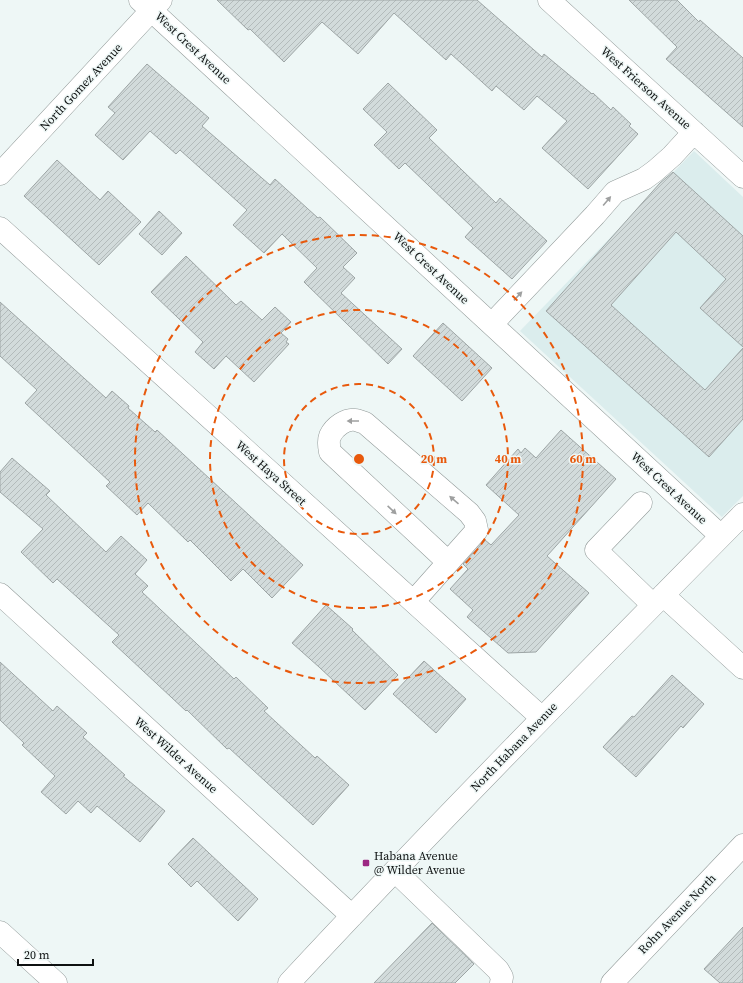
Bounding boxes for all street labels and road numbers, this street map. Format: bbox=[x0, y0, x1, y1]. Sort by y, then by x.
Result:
street label: West Crest Avenue bbox=[151, 9, 235, 87]
street label: North Gomez Avenue bbox=[36, 40, 126, 134]
street label: West Frierson Avenue bbox=[597, 43, 695, 133]
street label: West Crest Avenue bbox=[389, 229, 473, 307]
street label: West Haya Street bbox=[232, 437, 310, 509]
street label: West Crest Avenue bbox=[627, 449, 711, 527]
street label: North Habana Avenue bbox=[467, 699, 561, 795]
street label: West Wilder Avenue bbox=[131, 713, 221, 797]
street label: Rohn Avenue North bbox=[635, 871, 719, 957]

